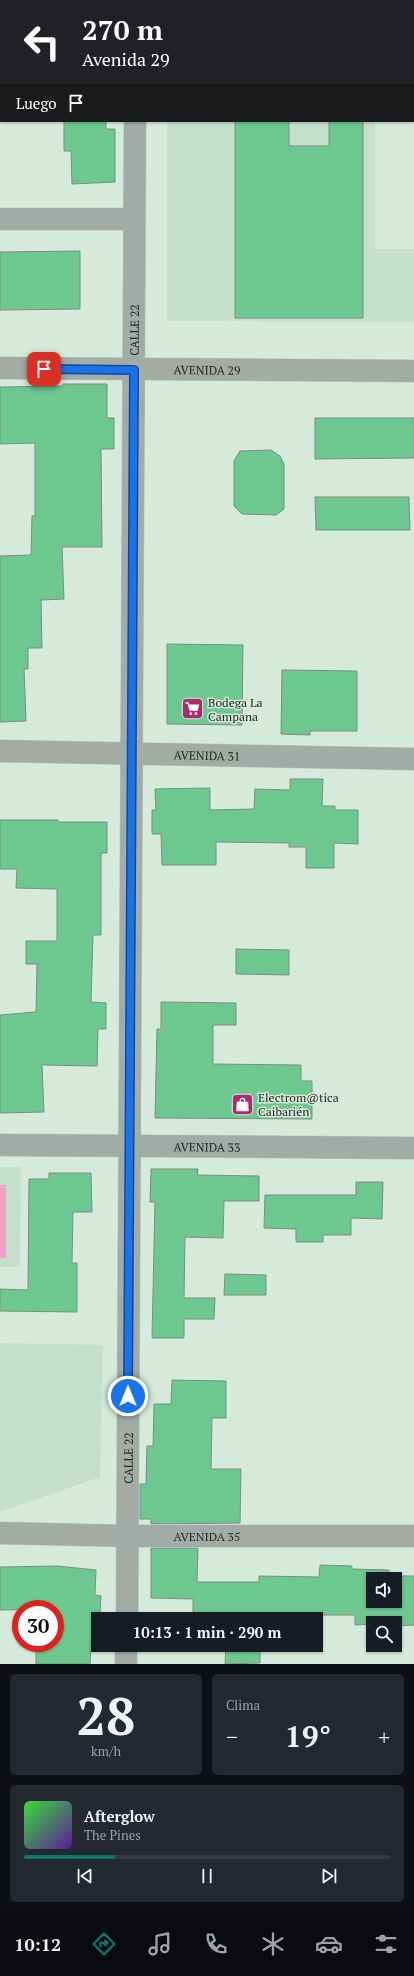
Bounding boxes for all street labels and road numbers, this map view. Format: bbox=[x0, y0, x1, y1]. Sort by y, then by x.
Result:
street label: CALLE 22 bbox=[126, 304, 142, 356]
street label: AVENIDA 29 bbox=[174, 362, 240, 377]
street label: AVENIDA 31 bbox=[173, 747, 240, 763]
street label: AVENIDA 33 bbox=[174, 1139, 240, 1154]
street label: CALLE 22 bbox=[120, 1432, 135, 1484]
street label: AVENIDA 35 bbox=[174, 1529, 240, 1544]

